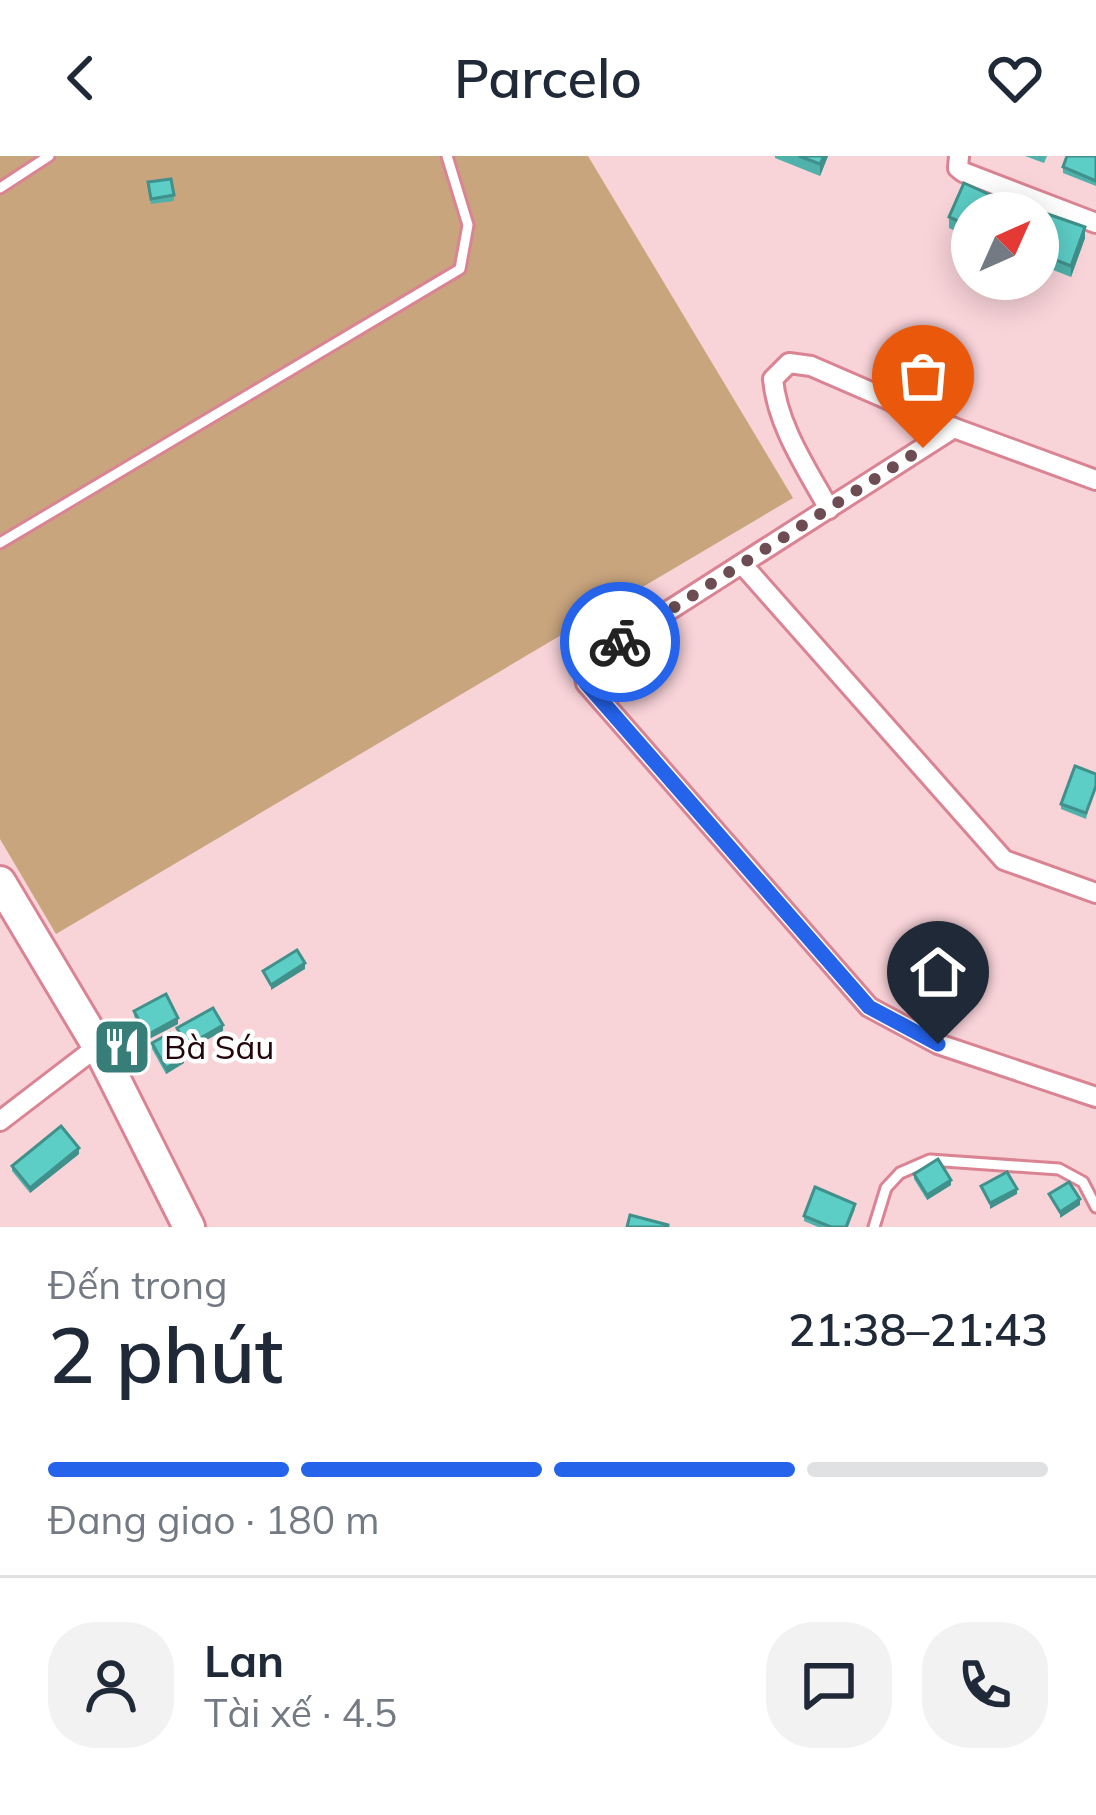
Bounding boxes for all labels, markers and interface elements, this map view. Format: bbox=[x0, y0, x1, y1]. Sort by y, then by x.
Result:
text: Parcelo bbox=[454, 44, 642, 112]
icon: back bbox=[48, 45, 114, 111]
icon: heart bbox=[982, 45, 1048, 111]
north arrow bbox=[951, 192, 1059, 300]
map controls bbox=[951, 192, 1059, 300]
pin bbox=[872, 325, 974, 448]
icon: bag bbox=[890, 343, 956, 409]
courier bbox=[560, 582, 680, 702]
icon: bike bbox=[587, 609, 653, 675]
pin bbox=[887, 921, 989, 1044]
icon: home bbox=[905, 939, 971, 1005]
restaurant icon: Bà Sáu bbox=[91, 1016, 153, 1078]
place label: Bà Sáu bbox=[164, 1026, 274, 1067]
text: Đến trong bbox=[48, 1260, 228, 1309]
text: 21:38–21:43 bbox=[788, 1301, 1048, 1357]
text: 2 phút bbox=[48, 1305, 283, 1403]
text: Đang giao · 180 m bbox=[48, 1495, 380, 1544]
button: person bbox=[48, 1622, 174, 1748]
button: chat bbox=[766, 1622, 892, 1748]
button: phone bbox=[922, 1622, 1048, 1748]
text: Lan bbox=[204, 1632, 284, 1688]
text: Tài xế · 4.5 bbox=[204, 1688, 397, 1737]

